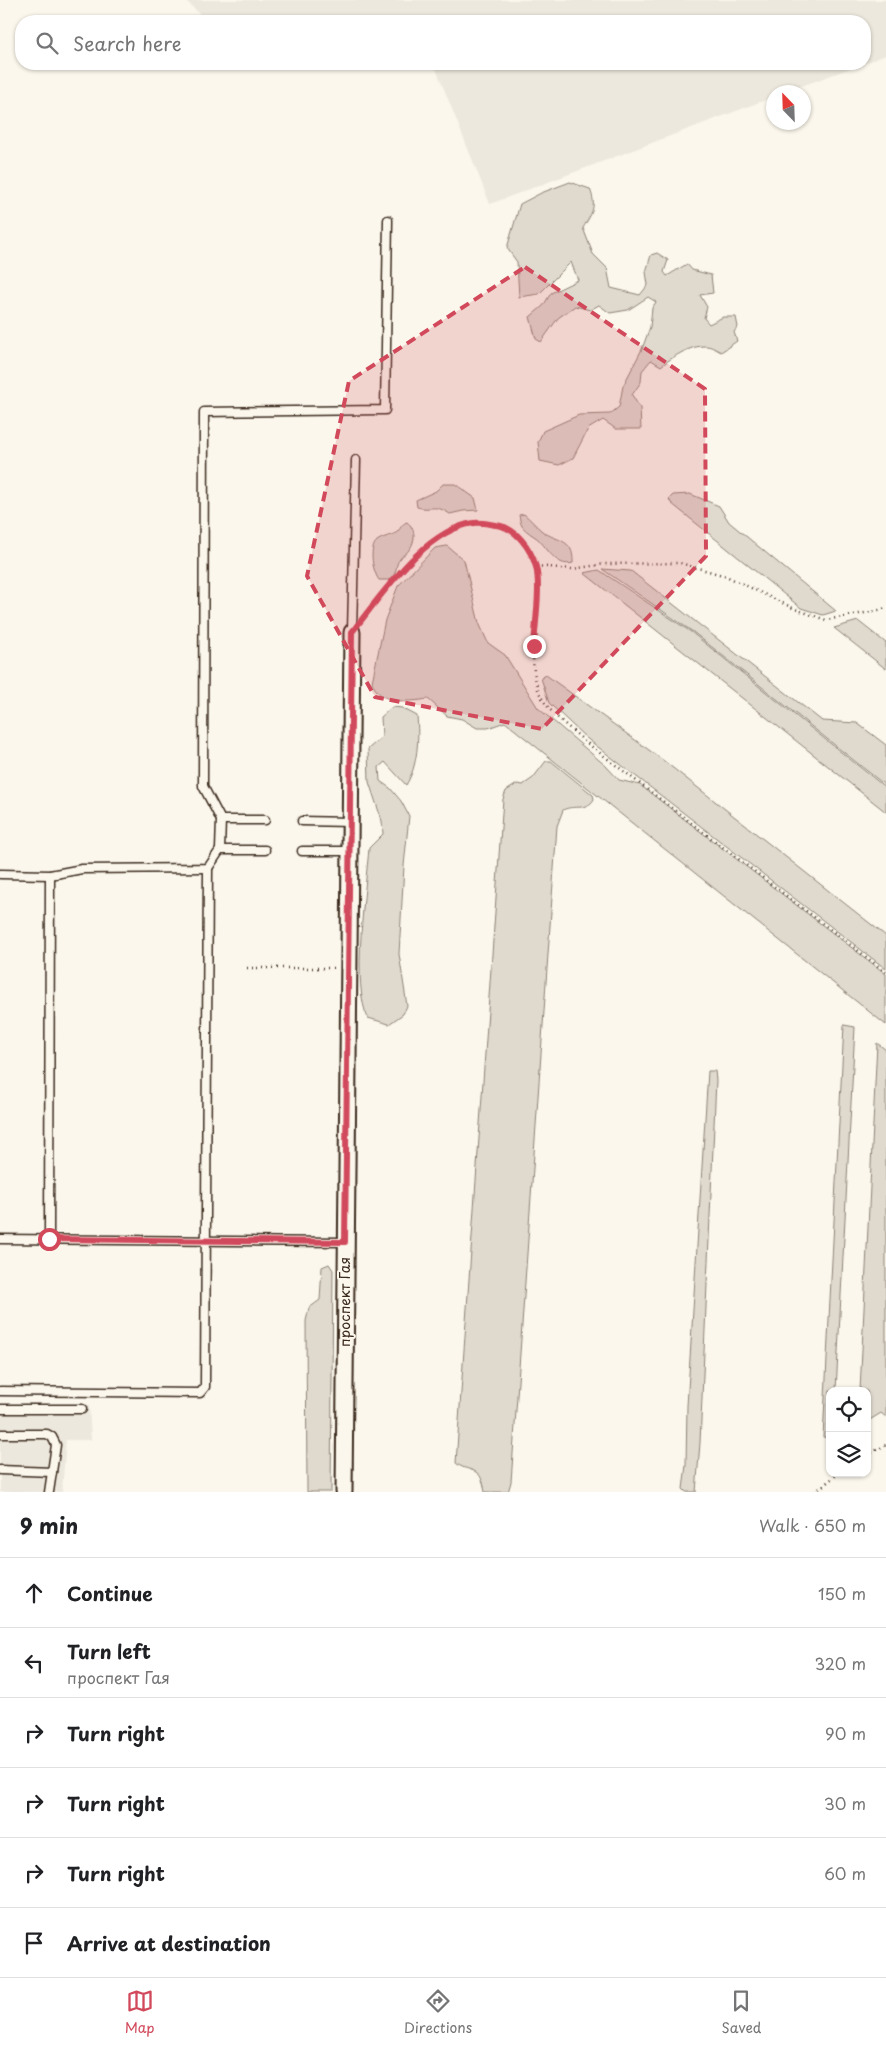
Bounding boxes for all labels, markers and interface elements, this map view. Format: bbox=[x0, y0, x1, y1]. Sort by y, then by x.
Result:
search box bbox=[15, 15, 871, 70]
icon: search bbox=[33, 29, 61, 57]
text: Search here bbox=[73, 29, 182, 57]
north arrow bbox=[766, 85, 811, 130]
route end bbox=[523, 635, 546, 658]
route start bbox=[38, 1228, 61, 1251]
street label: проспект Гая bbox=[334, 1257, 355, 1347]
map controls bbox=[826, 1387, 871, 1477]
button: locate bbox=[826, 1387, 871, 1432]
button: layers bbox=[826, 1432, 871, 1477]
text: 9 min bbox=[20, 1509, 78, 1541]
text: Walk · 650 m bbox=[759, 1513, 866, 1537]
icon: ahead bbox=[20, 1579, 48, 1607]
text: Continue bbox=[67, 1579, 153, 1607]
text: 150 m bbox=[818, 1581, 866, 1605]
text: Turn left bbox=[67, 1637, 151, 1665]
icon: left bbox=[20, 1649, 48, 1677]
text: 320 m bbox=[815, 1651, 866, 1675]
text: проспект Гая bbox=[67, 1665, 170, 1689]
icon: right bbox=[20, 1719, 48, 1747]
text: Turn right bbox=[67, 1719, 165, 1747]
text: 90 m bbox=[825, 1721, 866, 1745]
icon: right bbox=[20, 1789, 48, 1817]
text: Turn right bbox=[67, 1789, 165, 1817]
text: 30 m bbox=[824, 1791, 866, 1815]
icon: right bbox=[20, 1859, 48, 1887]
text: Turn right bbox=[67, 1859, 165, 1887]
text: 60 m bbox=[824, 1861, 866, 1885]
icon: arrive bbox=[20, 1929, 48, 1957]
text: Arrive at destination bbox=[67, 1929, 271, 1957]
tab: Map bbox=[125, 1987, 155, 2038]
tab: Directions bbox=[404, 1987, 472, 2038]
tab: Saved bbox=[722, 1987, 761, 2038]

